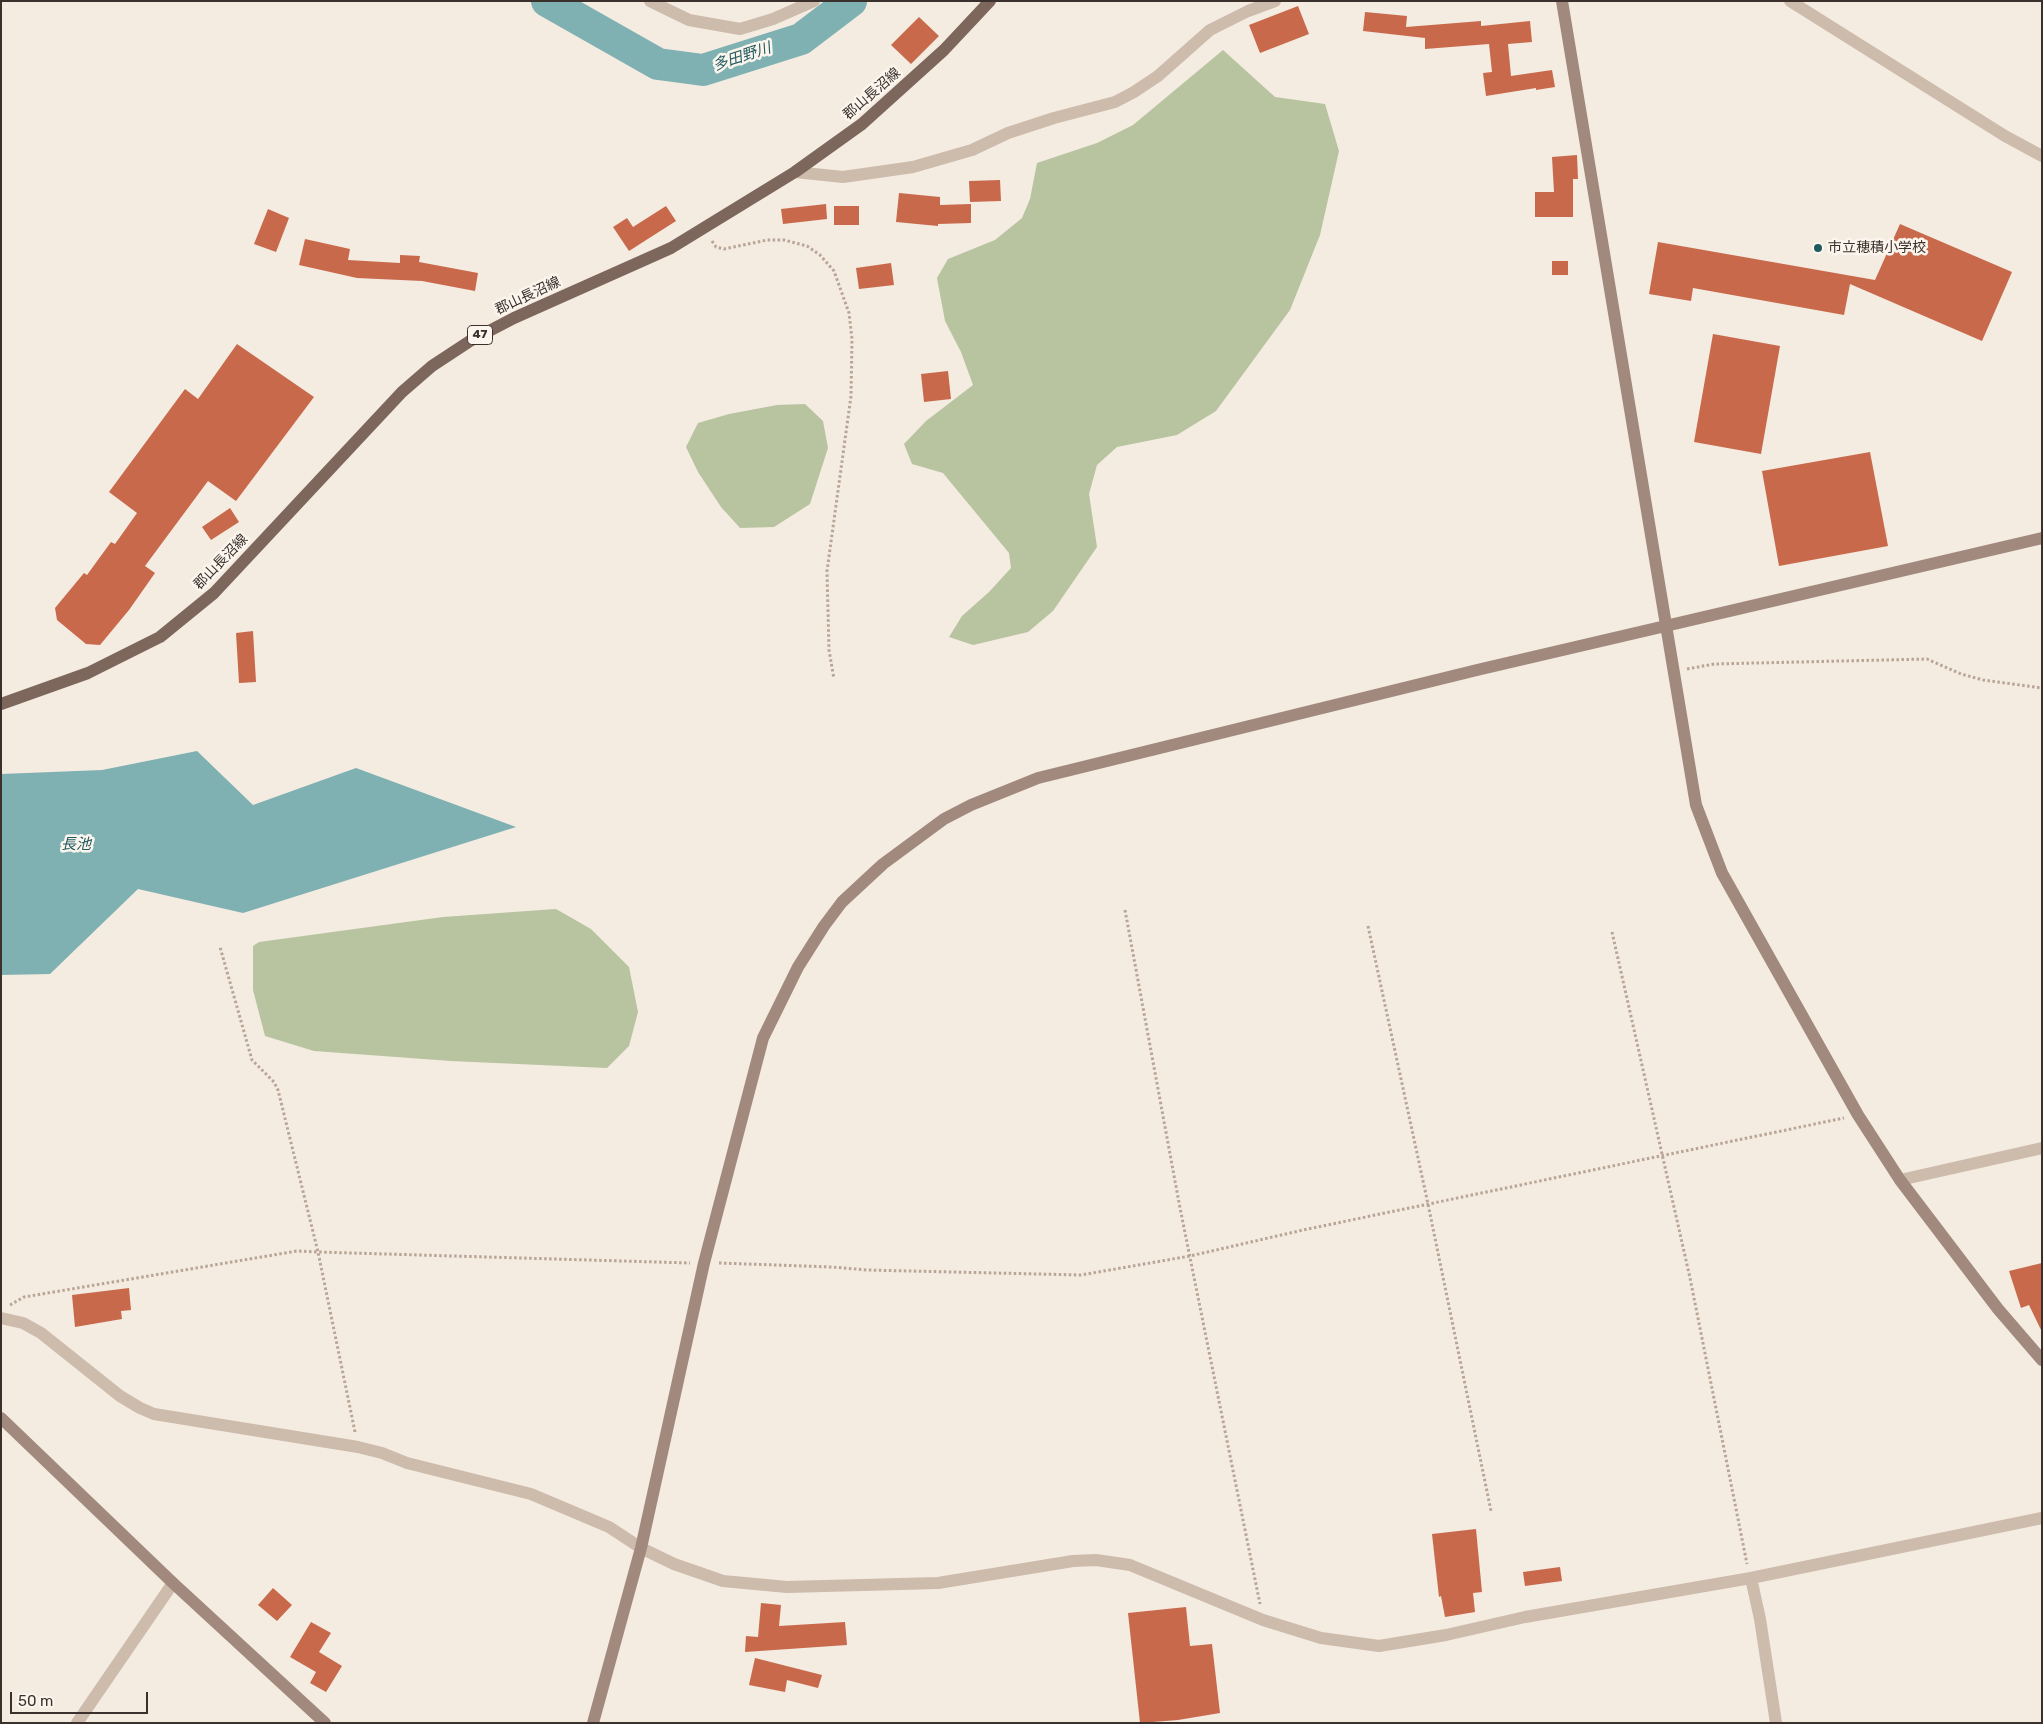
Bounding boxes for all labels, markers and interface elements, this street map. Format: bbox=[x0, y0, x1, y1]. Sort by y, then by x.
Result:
water label: 多田野川 bbox=[711, 39, 773, 75]
street label: 郡山長沼線 bbox=[840, 65, 904, 123]
place label: 市立穂積小学校 bbox=[1828, 240, 1926, 256]
marker: 市立穂積小学校 bbox=[1812, 242, 1824, 254]
street label: 郡山長沼線 bbox=[493, 274, 563, 318]
road number: 47 bbox=[468, 326, 492, 344]
street label: 郡山長沼線 bbox=[191, 531, 251, 593]
water label: 長池 bbox=[61, 836, 91, 854]
scale bar bbox=[12, 1682, 150, 1714]
text: 50 m bbox=[18, 1692, 53, 1710]

